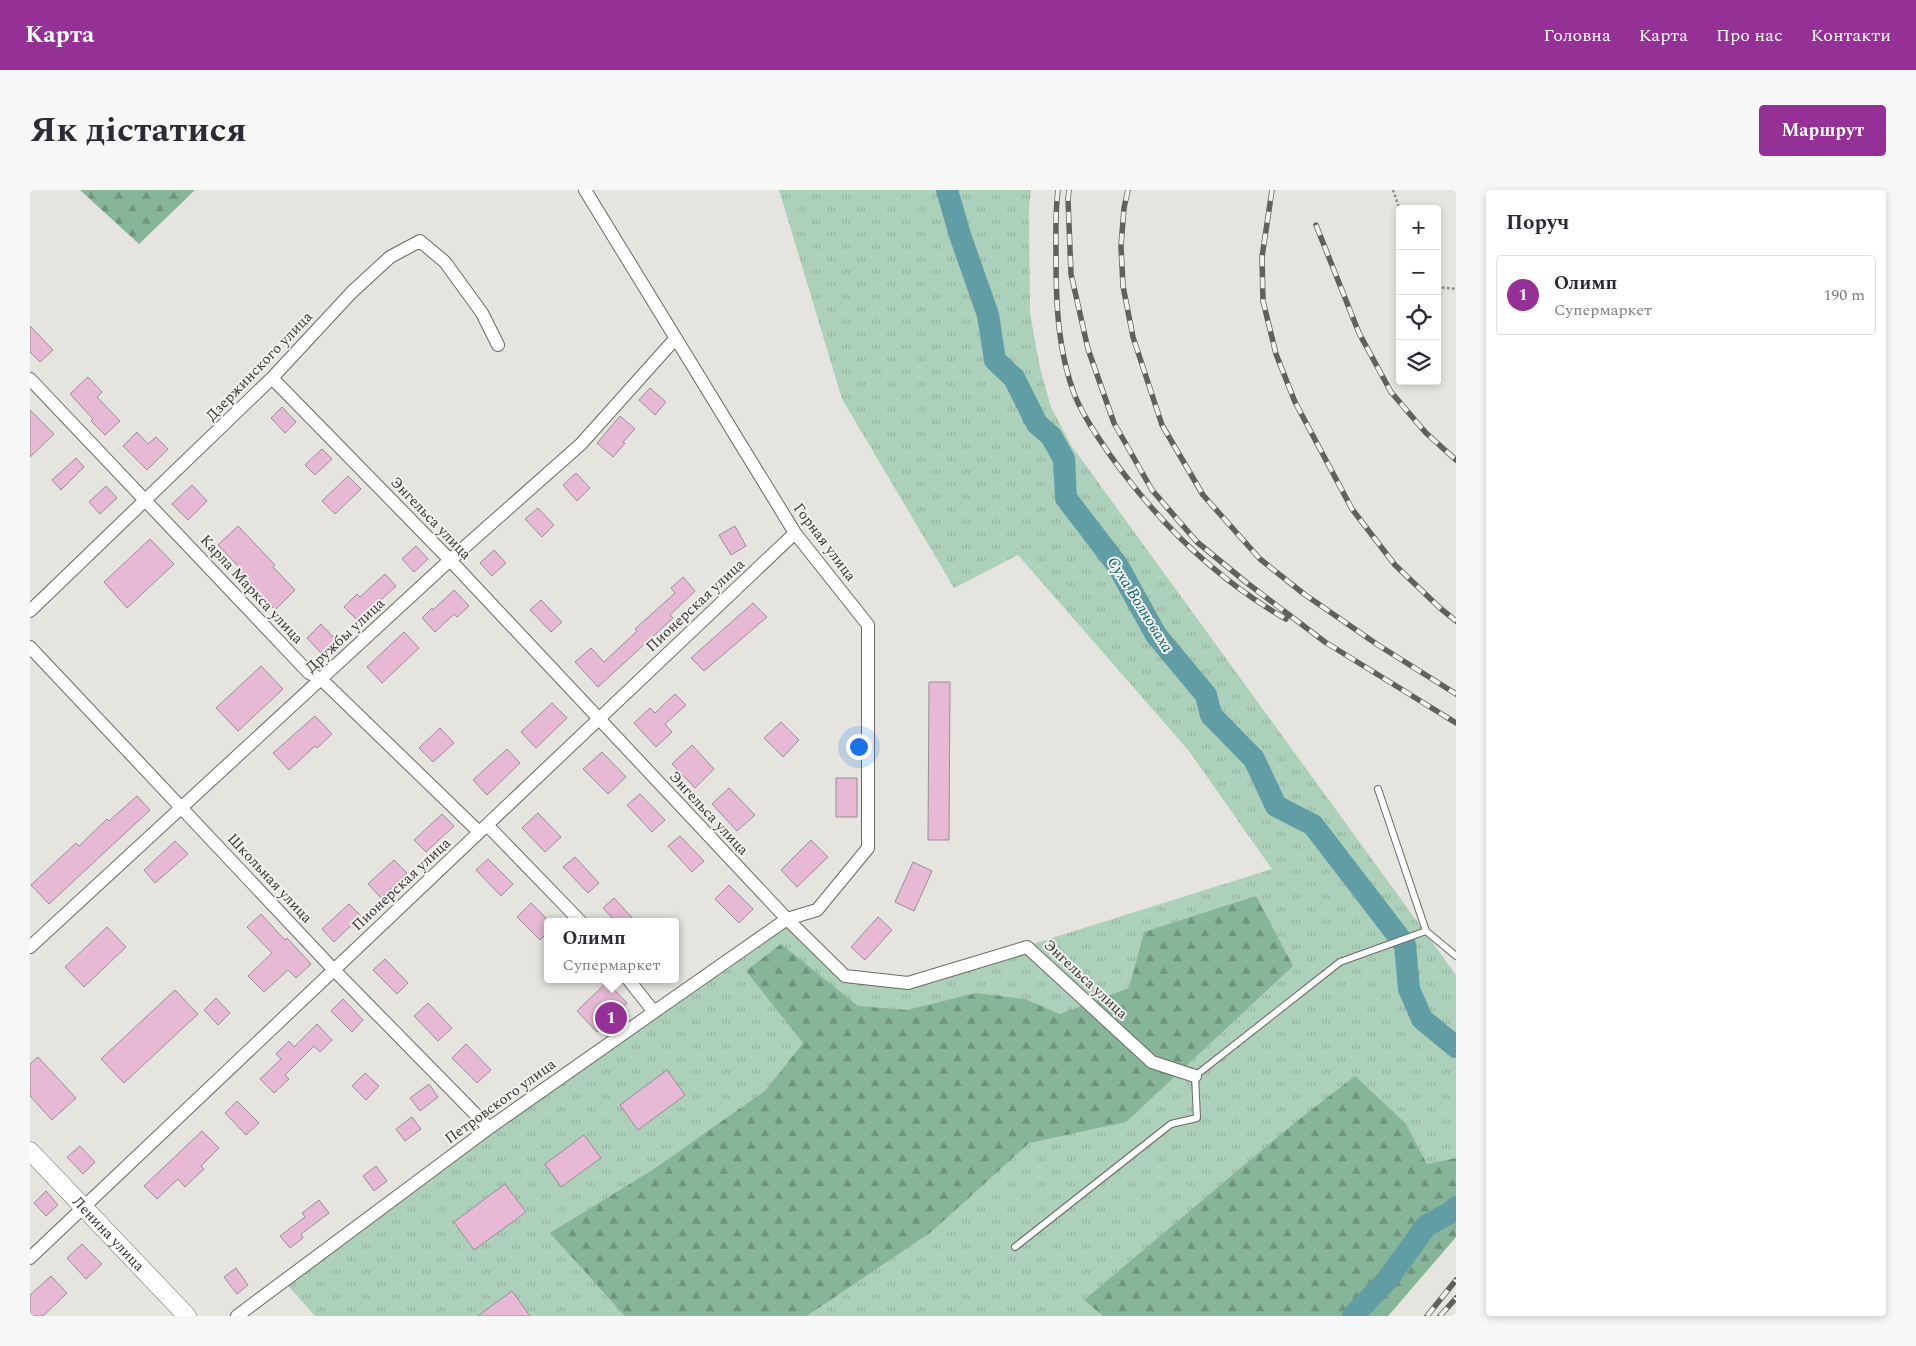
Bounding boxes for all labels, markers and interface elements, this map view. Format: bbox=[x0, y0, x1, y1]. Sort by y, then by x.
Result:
text: Карта bbox=[25, 17, 94, 53]
text: Головна bbox=[1544, 22, 1611, 49]
text: Карта bbox=[1639, 22, 1688, 49]
text: Про нас bbox=[1716, 22, 1783, 49]
text: Контакти bbox=[1811, 22, 1891, 49]
text: Як дістатися bbox=[30, 104, 247, 157]
button: Маршрут bbox=[1759, 105, 1886, 156]
map controls bbox=[1396, 205, 1441, 385]
button: + bbox=[1396, 205, 1441, 250]
text: Поруч bbox=[1506, 207, 1569, 239]
button: − bbox=[1396, 250, 1441, 295]
text: Олимп bbox=[1554, 269, 1617, 298]
text: 1 bbox=[1519, 283, 1527, 307]
text: 190 m bbox=[1823, 283, 1865, 307]
button: locate bbox=[1396, 295, 1441, 340]
text: Супермаркет bbox=[1554, 298, 1652, 322]
street label: Дзержинского улица bbox=[201, 306, 319, 427]
button: layers bbox=[1396, 340, 1441, 385]
street label: Энгельса улица bbox=[385, 471, 477, 566]
street label: Горная улица bbox=[787, 498, 862, 587]
street label: Карла Маркса улица bbox=[195, 529, 309, 650]
water label: Суха Волноваха bbox=[1101, 552, 1179, 657]
street label: Пионерская улица bbox=[641, 553, 751, 658]
street label: Дружбы улица bbox=[300, 592, 391, 678]
your location bbox=[846, 734, 872, 760]
street label: Энгельса улица bbox=[663, 766, 754, 861]
street label: Школьная улица bbox=[222, 828, 318, 929]
street label: Пионерская улица bbox=[347, 832, 457, 937]
popup bbox=[544, 918, 679, 983]
text: Олимп bbox=[563, 924, 626, 953]
street label: Энгельса улица bbox=[1038, 934, 1134, 1025]
text: Супермаркет bbox=[563, 953, 660, 977]
pin: 1 bbox=[595, 999, 627, 1037]
street label: Петровского улица bbox=[440, 1053, 561, 1150]
street label: Ленина улица bbox=[67, 1191, 150, 1277]

